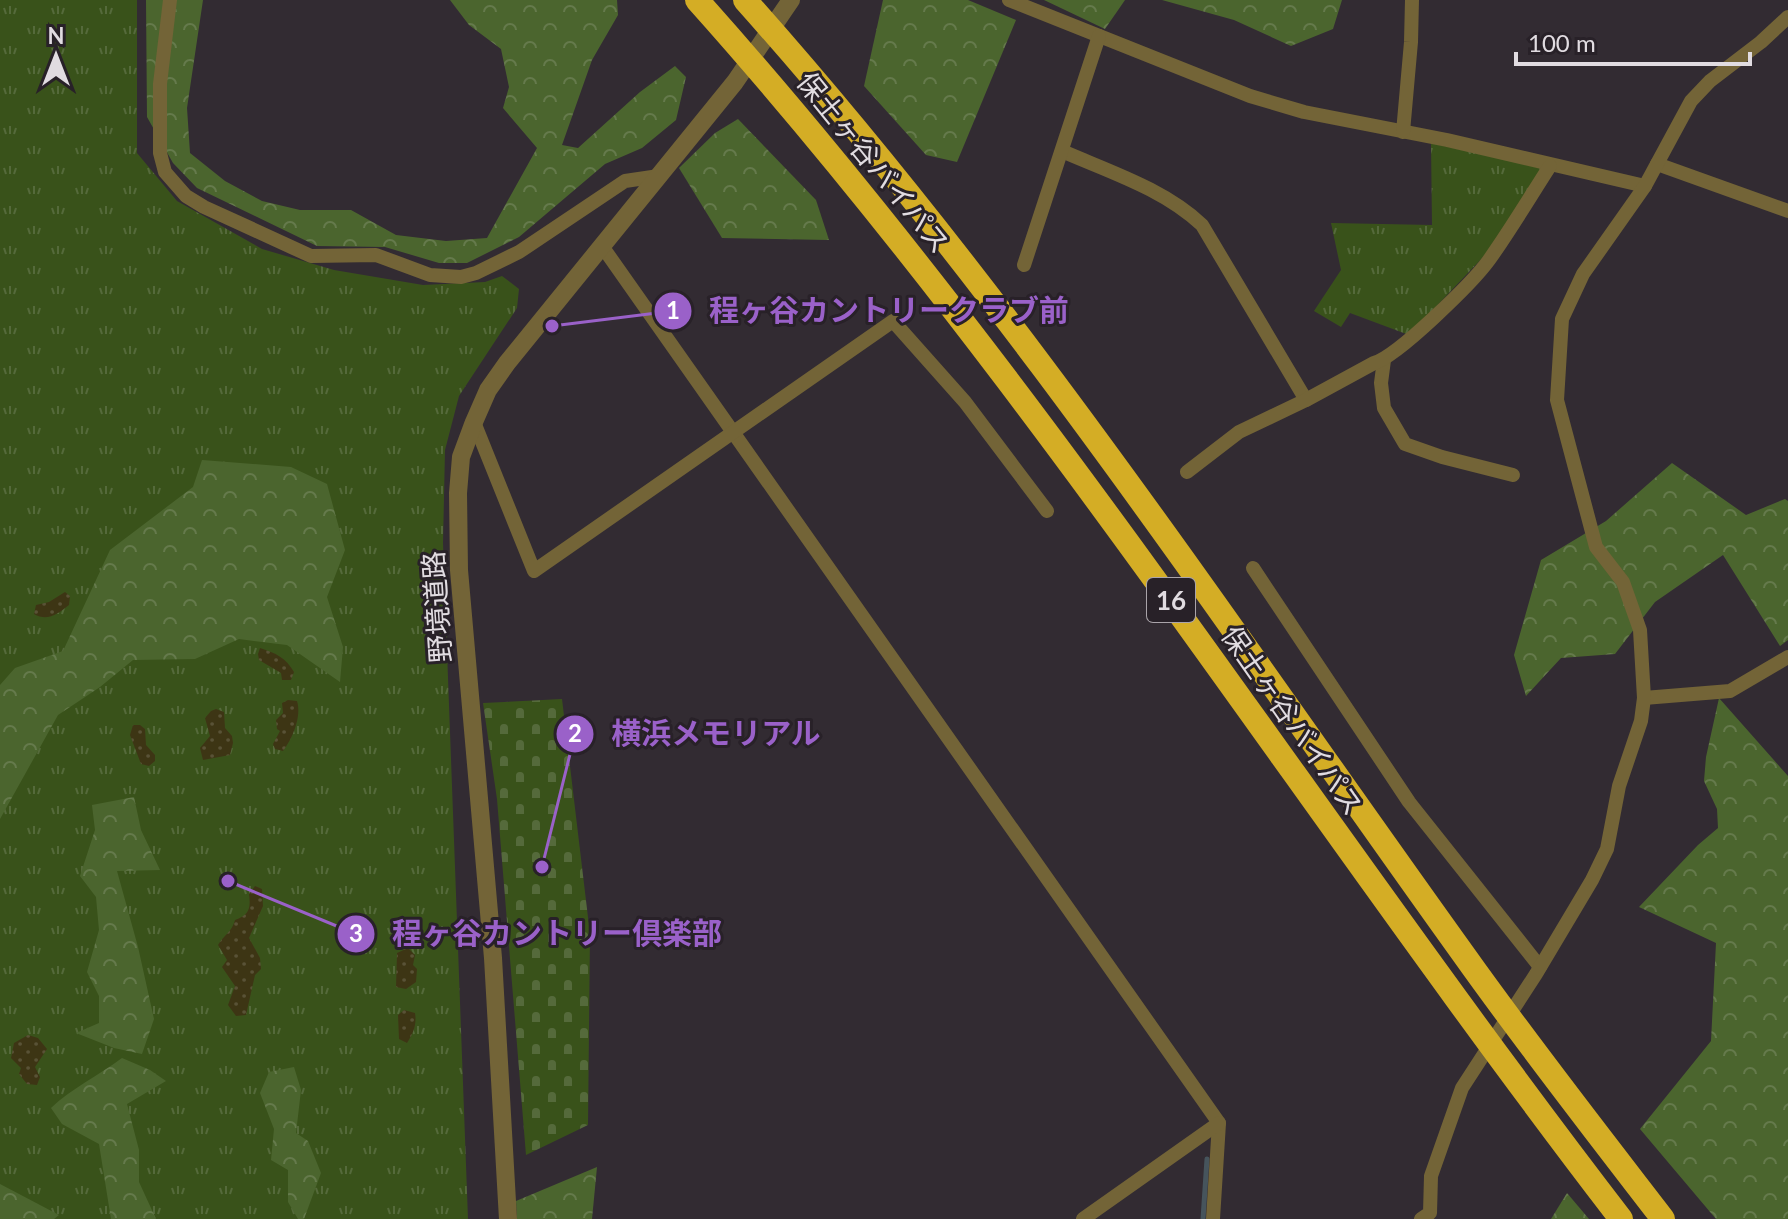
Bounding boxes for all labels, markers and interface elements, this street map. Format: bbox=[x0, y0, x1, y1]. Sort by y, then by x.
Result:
north arrow bbox=[16, 16, 96, 96]
scale bar bbox=[1516, 16, 1750, 66]
text: N bbox=[48, 22, 64, 49]
text: 100 m bbox=[1528, 28, 1596, 57]
street label: 保土ヶ谷バイパス bbox=[790, 64, 958, 260]
callout: 程ヶ谷カントリークラブ前 bbox=[653, 284, 1085, 338]
text: 程ヶ谷カントリークラブ前 bbox=[709, 291, 1069, 327]
text: 1 bbox=[666, 295, 680, 324]
street label: 野境道路 bbox=[415, 550, 457, 664]
road number: 16 bbox=[1147, 578, 1195, 622]
street label: 保土ヶ谷バイパス bbox=[1215, 619, 1371, 821]
callout: 横浜メモリアル bbox=[555, 707, 837, 761]
text: 横浜メモリアル bbox=[611, 714, 821, 750]
text: 2 bbox=[568, 718, 582, 747]
callout: 程ヶ谷カントリー倶楽部 bbox=[336, 907, 738, 961]
text: 程ヶ谷カントリー倶楽部 bbox=[392, 914, 722, 950]
text: 3 bbox=[349, 918, 363, 947]

